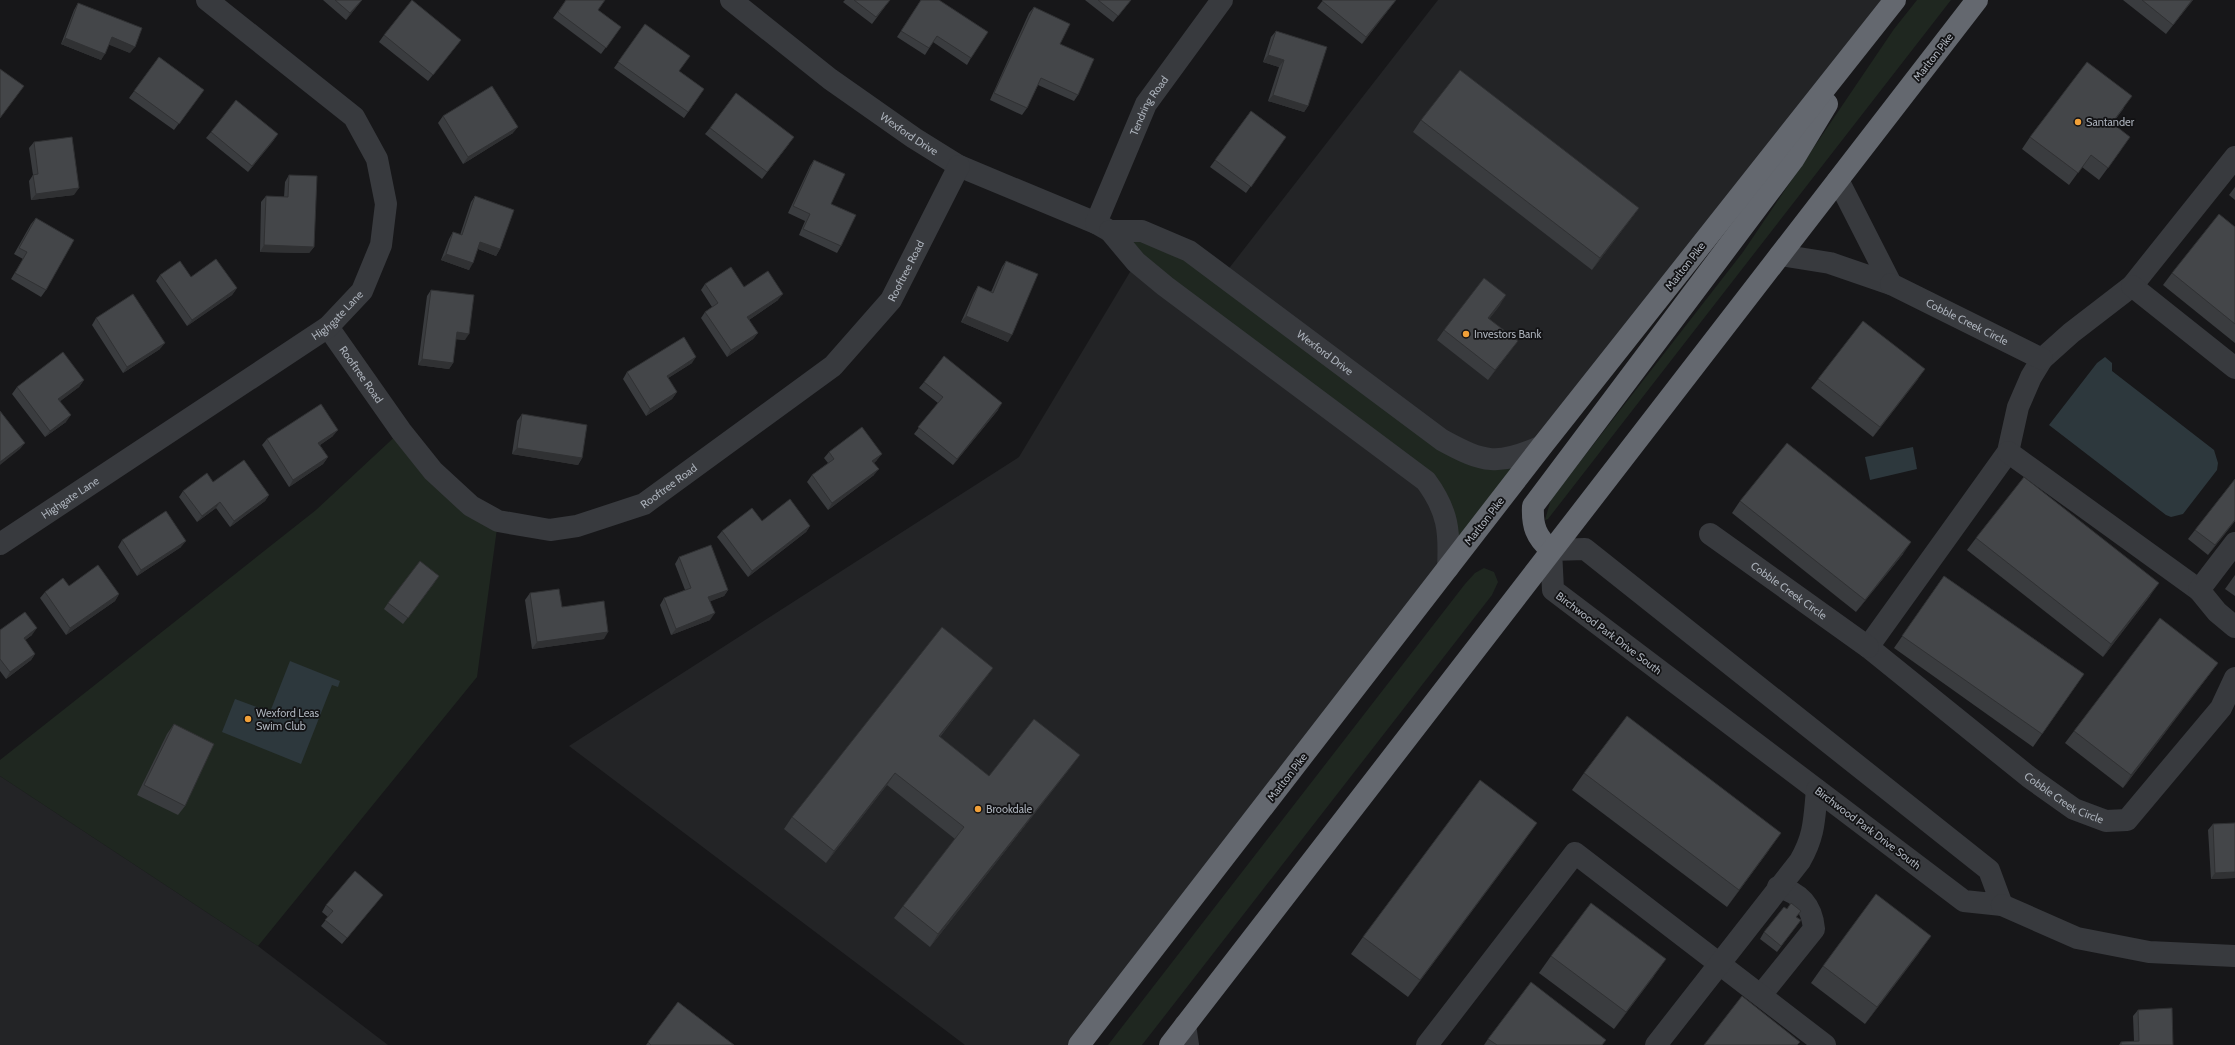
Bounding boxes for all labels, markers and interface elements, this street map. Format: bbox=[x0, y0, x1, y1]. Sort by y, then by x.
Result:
street label: Marlton Pike bbox=[1910, 30, 1956, 84]
street label: Tendring Road bbox=[1127, 73, 1171, 138]
street label: Wexford Drive bbox=[877, 109, 941, 159]
place label: Santander bbox=[2086, 115, 2135, 129]
marker: Santander bbox=[2073, 117, 2083, 127]
street label: Rooftree Road bbox=[884, 238, 927, 304]
street label: Marlton Pike bbox=[1662, 239, 1708, 293]
street label: Highgate Lane bbox=[309, 287, 366, 343]
street label: Cobble Creek Circle bbox=[1924, 295, 2011, 348]
street label: Wexford Drive bbox=[1294, 327, 1356, 379]
place label: Investors Bank bbox=[1474, 327, 1541, 341]
marker: Investors Bank bbox=[1461, 329, 1471, 339]
street label: Rooftree Road bbox=[336, 343, 386, 406]
street label: Rooftree Road bbox=[638, 461, 700, 511]
street label: Highgate Lane bbox=[38, 473, 102, 522]
street label: Marlton Pike bbox=[1461, 494, 1507, 548]
street label: Cobble Creek Circle bbox=[1748, 558, 1830, 623]
street label: Birchwood Park Drive South bbox=[1553, 589, 1665, 677]
place label: Wexford Leas Swim Club bbox=[256, 706, 320, 733]
marker: Wexford Leas Swim Club bbox=[243, 714, 253, 724]
street label: Marlton Pike bbox=[1264, 750, 1310, 804]
street label: Cobble Creek Circle bbox=[2021, 769, 2106, 827]
street label: Birchwood Park Drive South bbox=[1812, 784, 1924, 872]
place label: Brookdale bbox=[986, 802, 1033, 816]
marker: Brookdale bbox=[973, 804, 983, 814]

